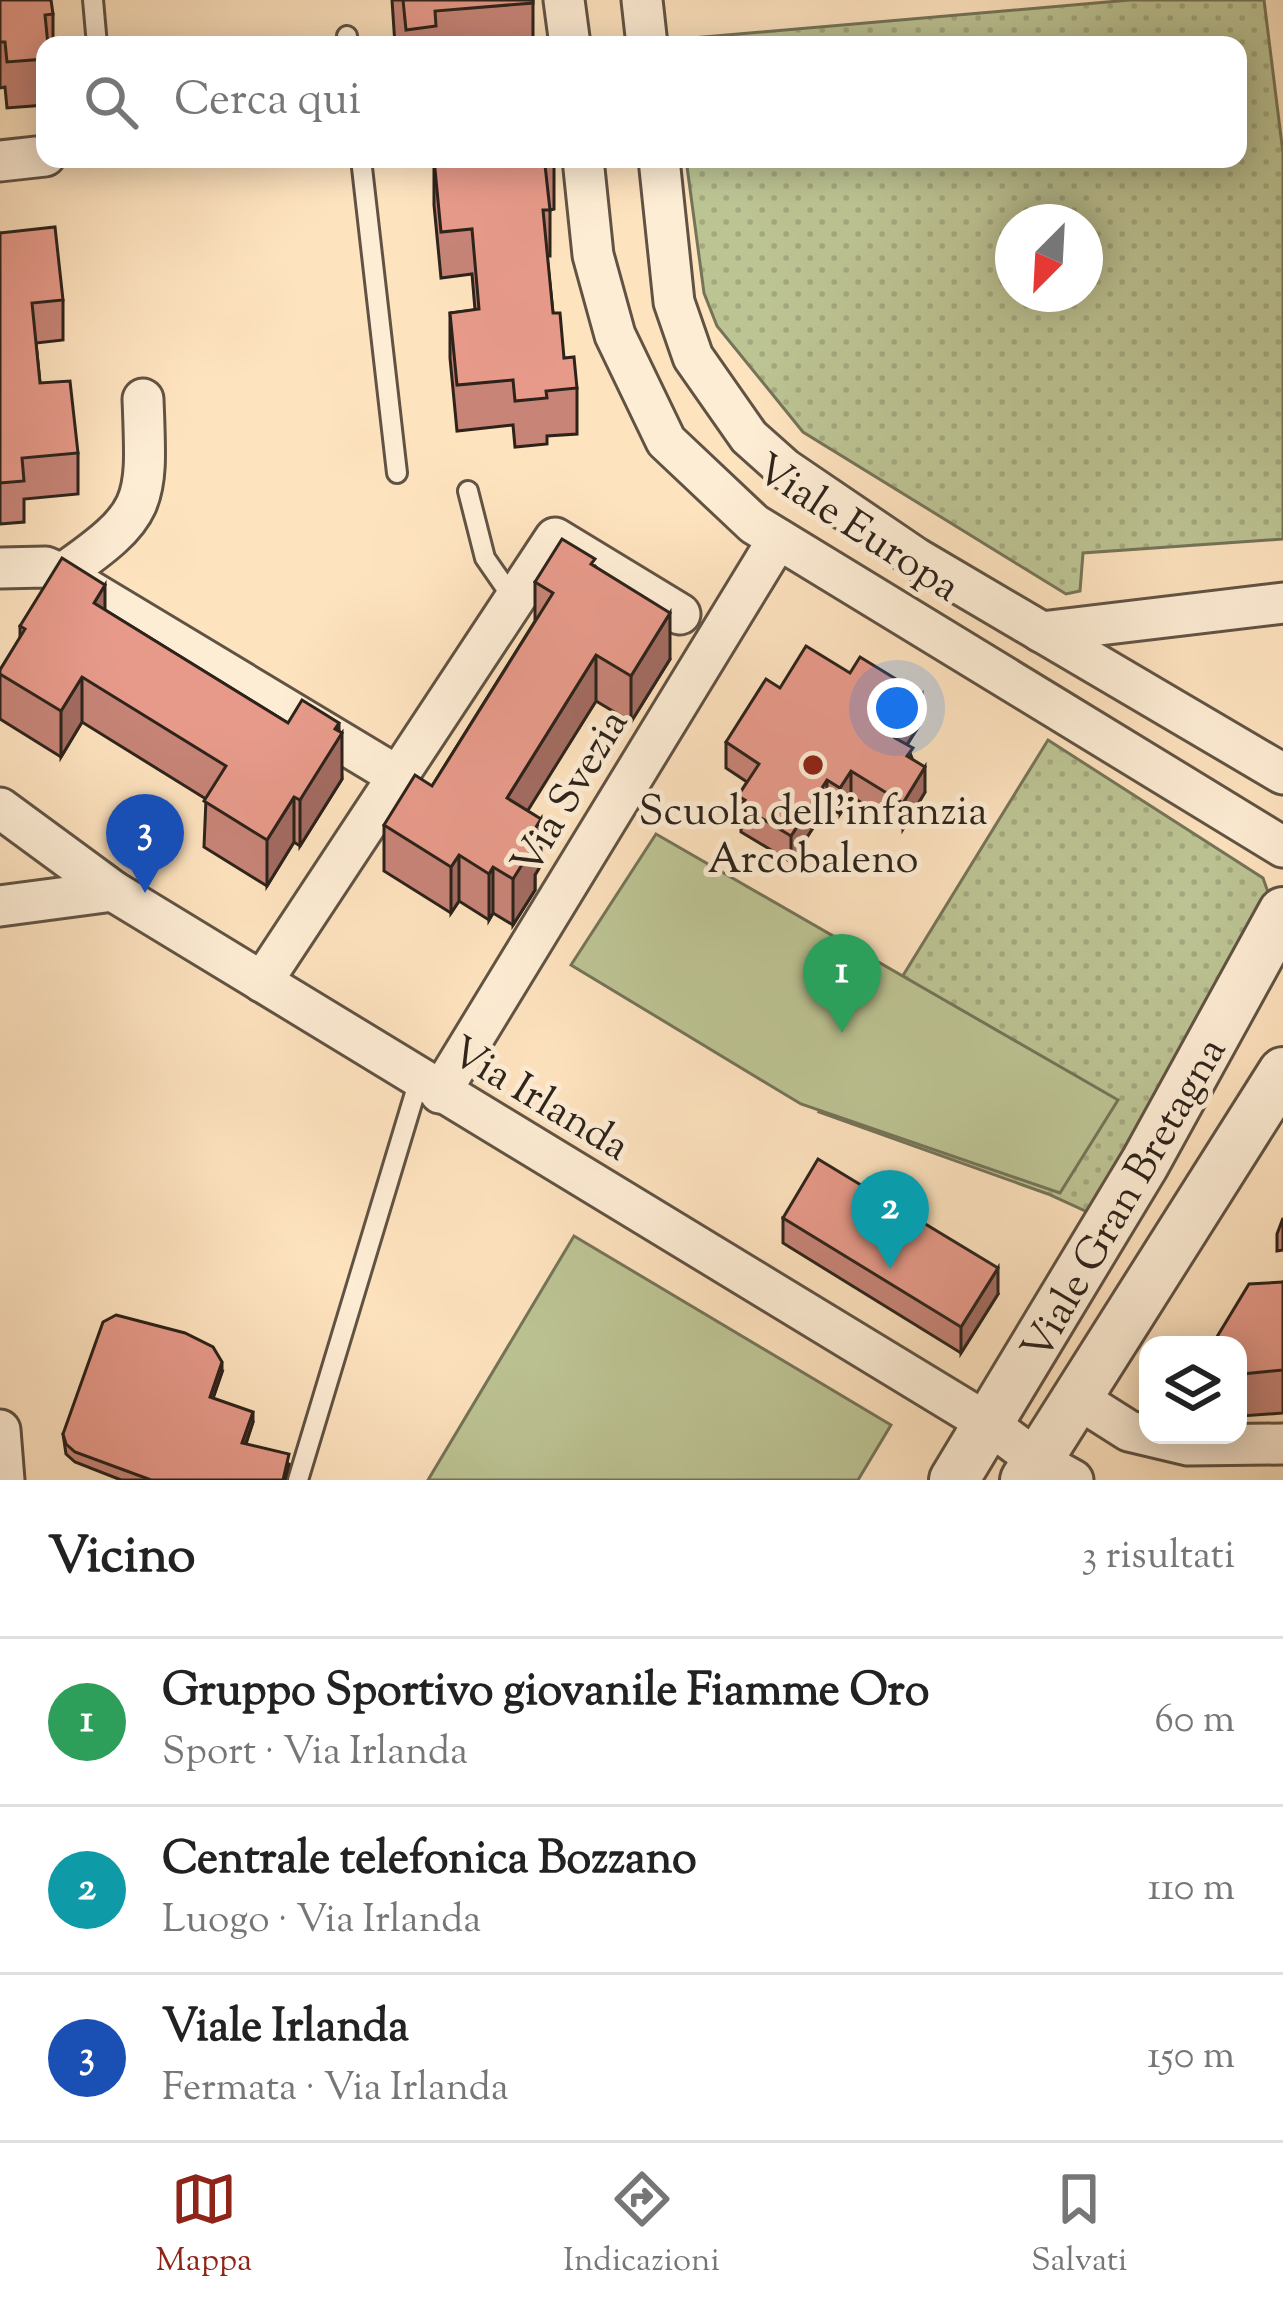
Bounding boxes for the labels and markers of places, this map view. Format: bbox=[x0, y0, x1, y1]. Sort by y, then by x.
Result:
marker: Scuola dell'infanzia Arcobaleno bbox=[800, 752, 826, 778]
place label: Scuola dell'infanzia Arcobaleno bbox=[638, 784, 988, 892]
pin: 3 bbox=[106, 794, 184, 893]
pin: 1 bbox=[803, 934, 881, 1033]
pin: 2 bbox=[851, 1170, 929, 1269]

